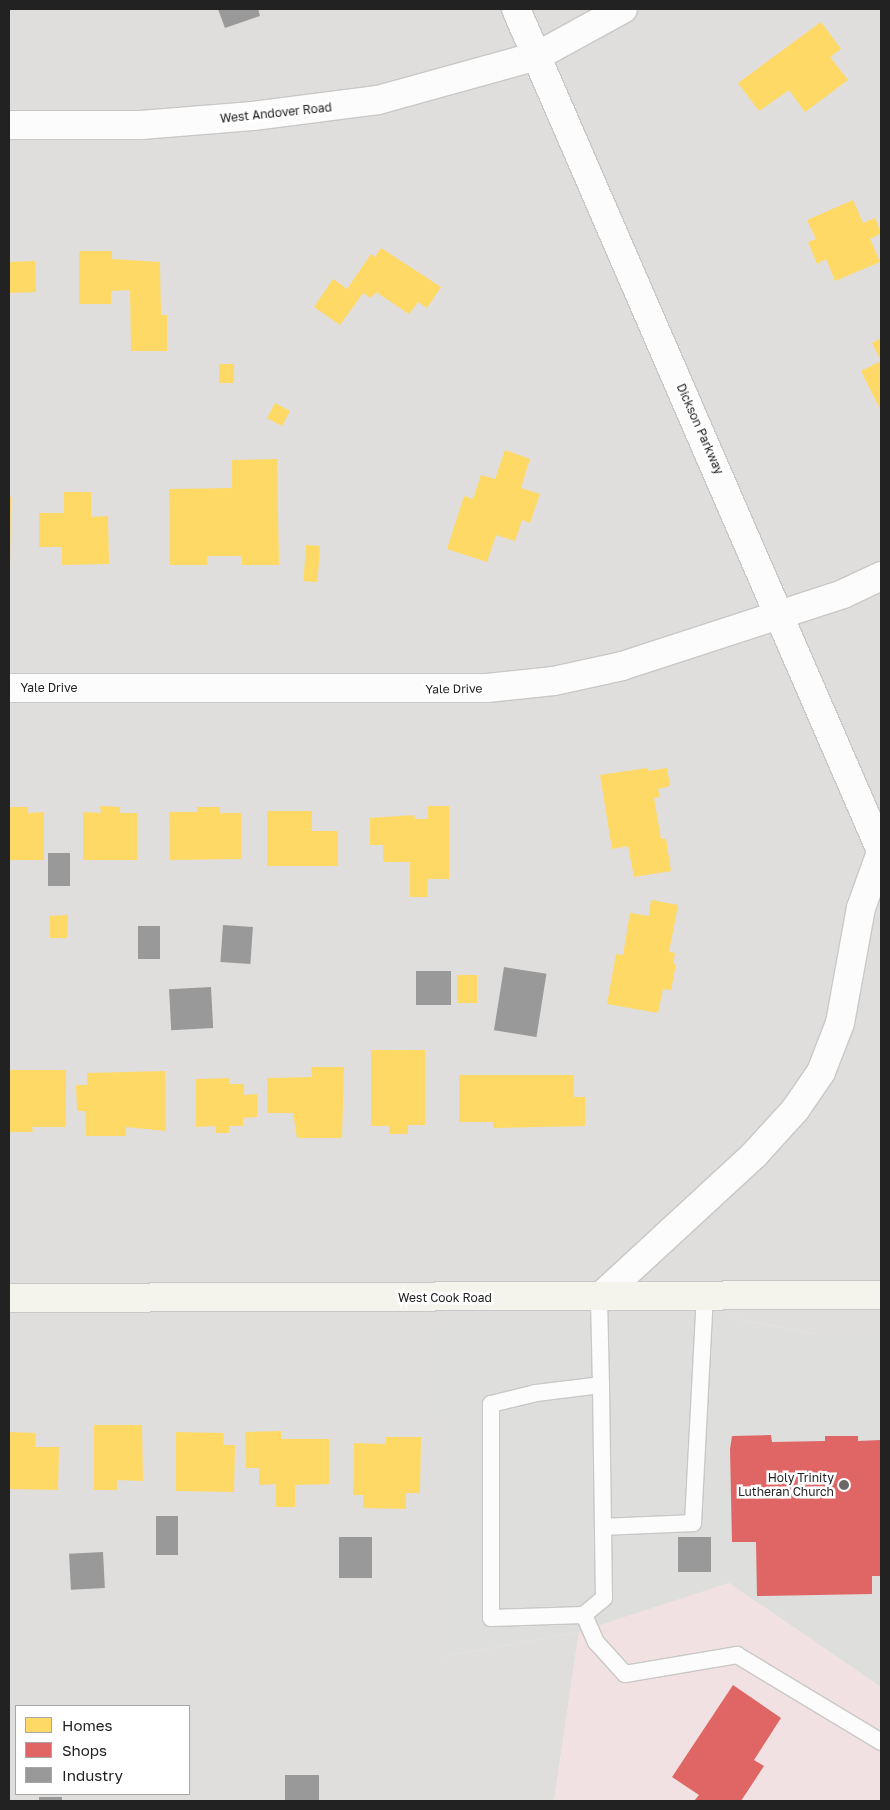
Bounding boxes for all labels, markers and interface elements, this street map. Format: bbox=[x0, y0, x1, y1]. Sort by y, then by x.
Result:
street label: West Andover Road bbox=[219, 100, 333, 126]
street label: Dickson Parkway bbox=[674, 381, 726, 477]
street label: Yale Drive bbox=[21, 681, 77, 695]
street label: Yale Drive bbox=[425, 681, 483, 697]
street label: West Cook Road bbox=[398, 1291, 492, 1305]
place label: Holy Trinity Lutheran Church bbox=[738, 1471, 834, 1499]
marker: Holy Trinity Lutheran Church bbox=[838, 1479, 850, 1491]
legend bbox=[15, 1705, 190, 1795]
text: Homes bbox=[62, 1716, 112, 1734]
text: Shops bbox=[62, 1741, 107, 1759]
text: Industry bbox=[62, 1766, 123, 1784]

